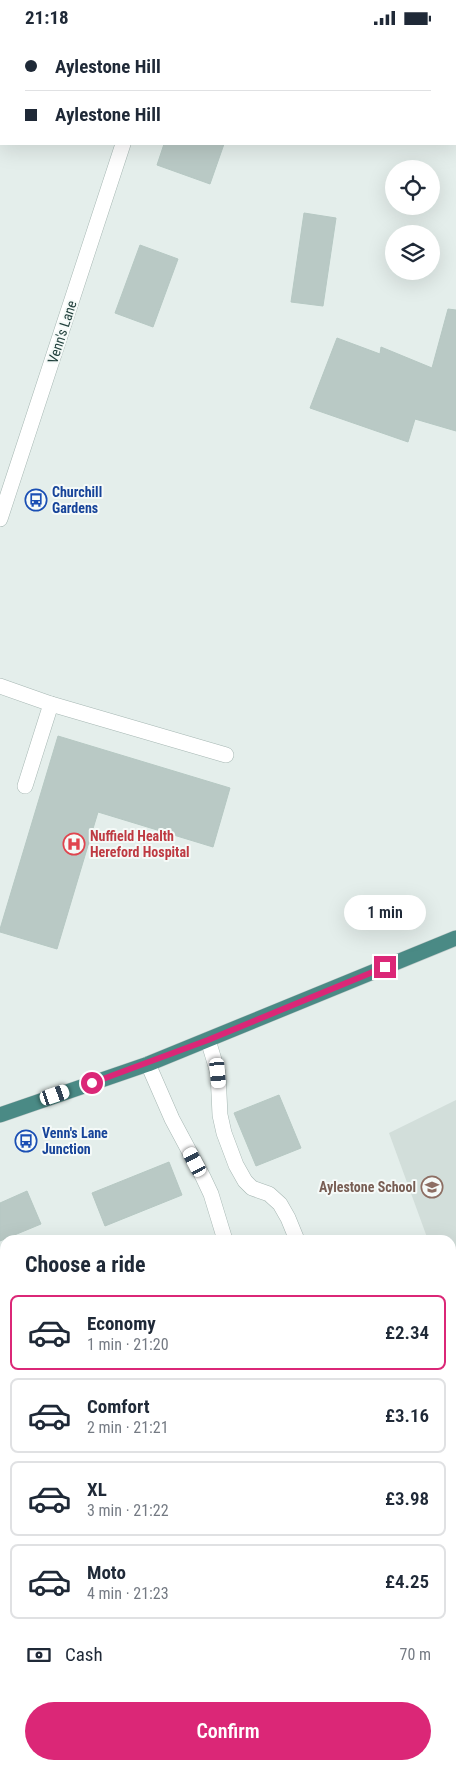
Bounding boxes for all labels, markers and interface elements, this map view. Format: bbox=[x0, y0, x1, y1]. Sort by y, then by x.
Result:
text: 21:18 bbox=[25, 6, 69, 29]
text: Aylestone Hill bbox=[55, 55, 161, 78]
text: Aylestone Hill bbox=[55, 103, 161, 126]
map controls bbox=[385, 160, 440, 280]
button: locate bbox=[385, 160, 440, 215]
button: layers bbox=[385, 225, 440, 280]
street label: Venn's Lane bbox=[44, 298, 80, 365]
place label: Churchill Gardens bbox=[52, 484, 102, 516]
bus stop icon: Churchill Gardens bbox=[24, 488, 48, 512]
place label: Nuffield Health Hereford Hospital bbox=[90, 828, 190, 860]
hospital icon: Nuffield Health Hereford Hospital bbox=[62, 832, 86, 856]
callout: 1 min bbox=[344, 895, 426, 929]
text: 1 min bbox=[367, 903, 403, 922]
route end bbox=[374, 956, 396, 978]
car bbox=[209, 1057, 226, 1089]
route start bbox=[81, 1072, 103, 1094]
car bbox=[38, 1083, 71, 1107]
place label: Venn's Lane Junction bbox=[42, 1125, 108, 1157]
bus stop icon: Venn's Lane Junction bbox=[14, 1129, 38, 1153]
car bbox=[181, 1145, 208, 1179]
school or university icon: Aylestone School bbox=[420, 1175, 444, 1199]
place label: Aylestone School bbox=[319, 1179, 416, 1195]
text: Choose a ride bbox=[25, 1252, 146, 1277]
icon: car bbox=[27, 1310, 72, 1355]
text: Economy bbox=[87, 1312, 156, 1335]
text: £2.34 bbox=[385, 1321, 429, 1344]
text: 1 min · 21:20 bbox=[87, 1335, 169, 1354]
icon: car bbox=[27, 1393, 72, 1438]
text: Comfort bbox=[87, 1395, 150, 1418]
text: £3.16 bbox=[385, 1404, 429, 1427]
text: 2 min · 21:21 bbox=[87, 1418, 169, 1437]
icon: car bbox=[27, 1476, 72, 1521]
text: XL bbox=[87, 1478, 107, 1501]
text: £3.98 bbox=[385, 1487, 429, 1510]
text: 3 min · 21:22 bbox=[87, 1501, 169, 1520]
icon: car bbox=[27, 1559, 72, 1604]
text: Moto bbox=[87, 1561, 126, 1584]
text: £4.25 bbox=[385, 1570, 429, 1593]
text: 4 min · 21:23 bbox=[87, 1584, 169, 1603]
icon: cash bbox=[25, 1641, 53, 1669]
text: Cash bbox=[65, 1643, 103, 1666]
text: 70 m bbox=[399, 1645, 431, 1664]
button: Confirm bbox=[25, 1702, 431, 1760]

